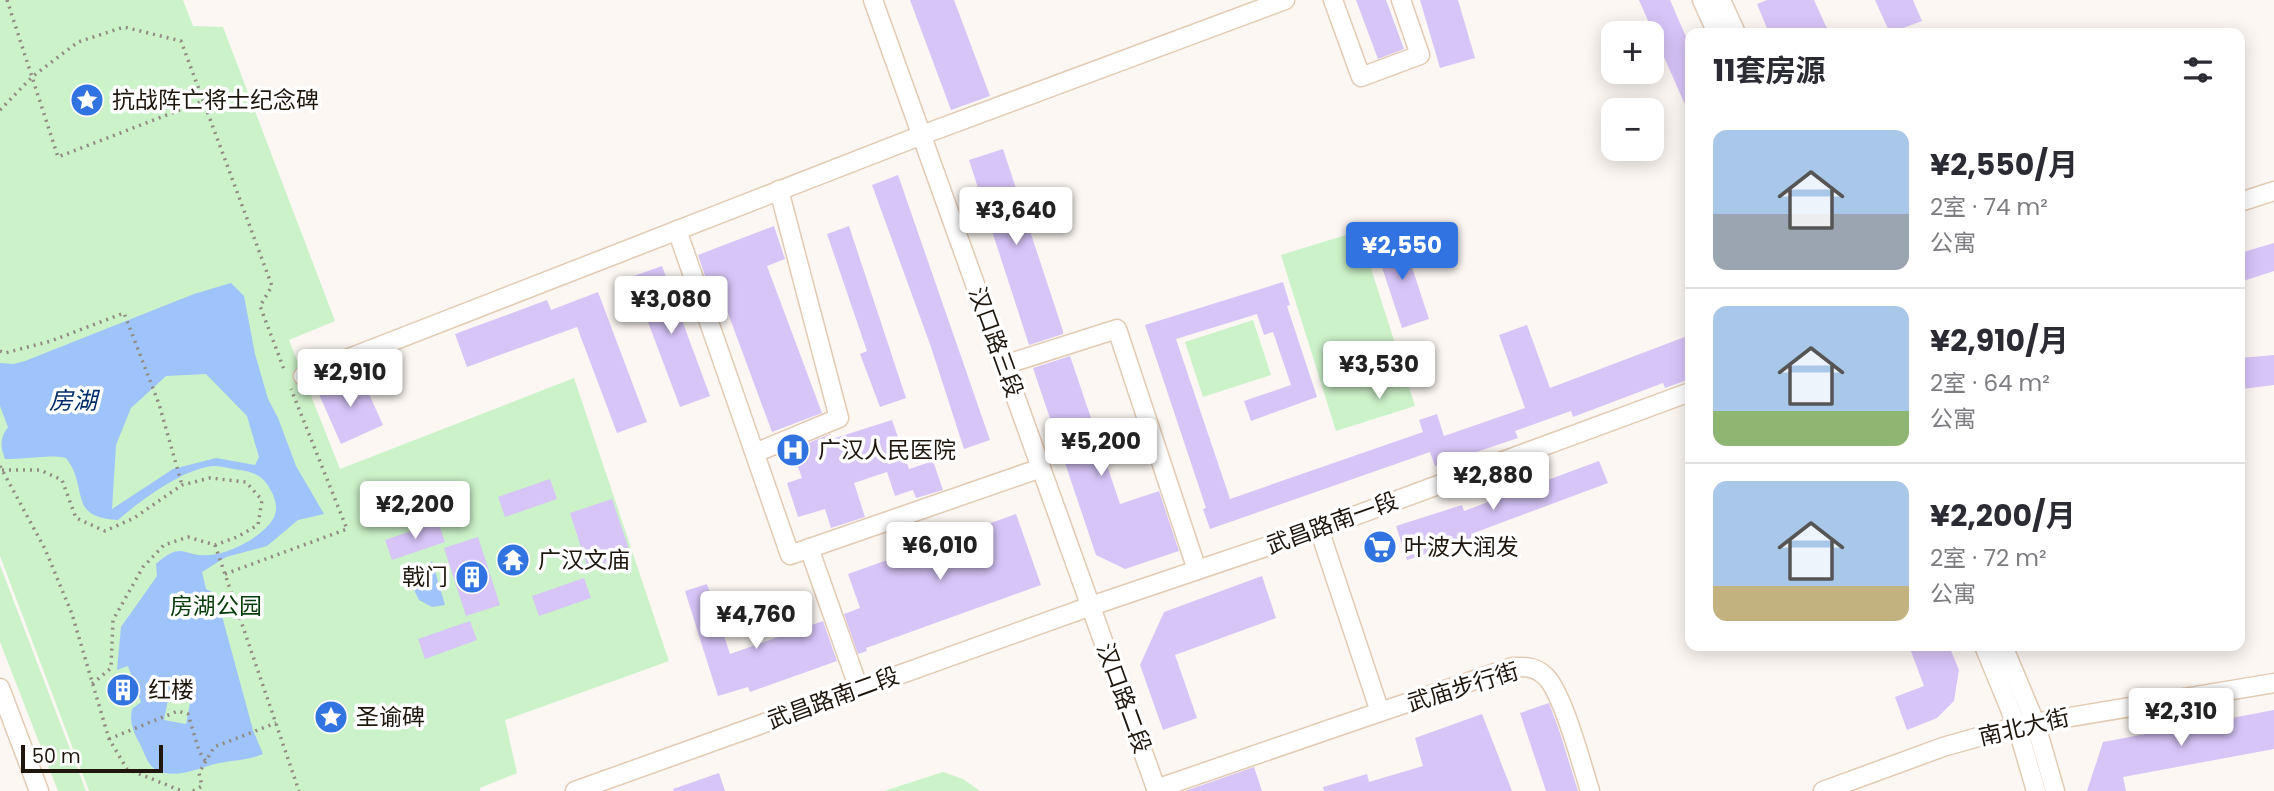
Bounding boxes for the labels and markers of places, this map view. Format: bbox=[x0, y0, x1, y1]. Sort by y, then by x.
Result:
place icon: 抗战阵亡将士纪念碑 bbox=[68, 81, 106, 119]
place label: 抗战阵亡将士纪念碑 bbox=[112, 84, 319, 116]
pin: ¥3,640 bbox=[959, 188, 1073, 247]
pin: ¥2,550 bbox=[1345, 222, 1459, 282]
pin: ¥3,080 bbox=[614, 276, 728, 336]
pin: ¥3,530 bbox=[1322, 342, 1436, 401]
pin: ¥2,910 bbox=[293, 350, 407, 409]
pin: ¥5,200 bbox=[1044, 419, 1158, 478]
hospital icon: 广汉人民医院 bbox=[774, 431, 812, 469]
place label: 广汉人民医院 bbox=[818, 434, 956, 466]
pin: ¥2,880 bbox=[1436, 452, 1550, 512]
pin: ¥2,200 bbox=[358, 482, 472, 541]
pin: ¥6,010 bbox=[883, 522, 997, 582]
supermarket icon: 叶波大润发 bbox=[1361, 528, 1399, 566]
place label: 叶波大润发 bbox=[1404, 531, 1519, 563]
temple icon: 广汉文庙 bbox=[494, 541, 532, 579]
place label: 广汉文庙 bbox=[538, 544, 630, 576]
building icon: 戟门 bbox=[453, 558, 491, 596]
place label: 戟门 bbox=[402, 561, 448, 593]
pin: ¥4,760 bbox=[699, 592, 813, 651]
building icon: 红楼 bbox=[104, 671, 142, 709]
place label: 红楼 bbox=[148, 674, 194, 706]
pin: ¥2,310 bbox=[2124, 688, 2238, 748]
place icon: 圣谕碑 bbox=[312, 698, 350, 736]
place label: 圣谕碑 bbox=[356, 701, 425, 733]

